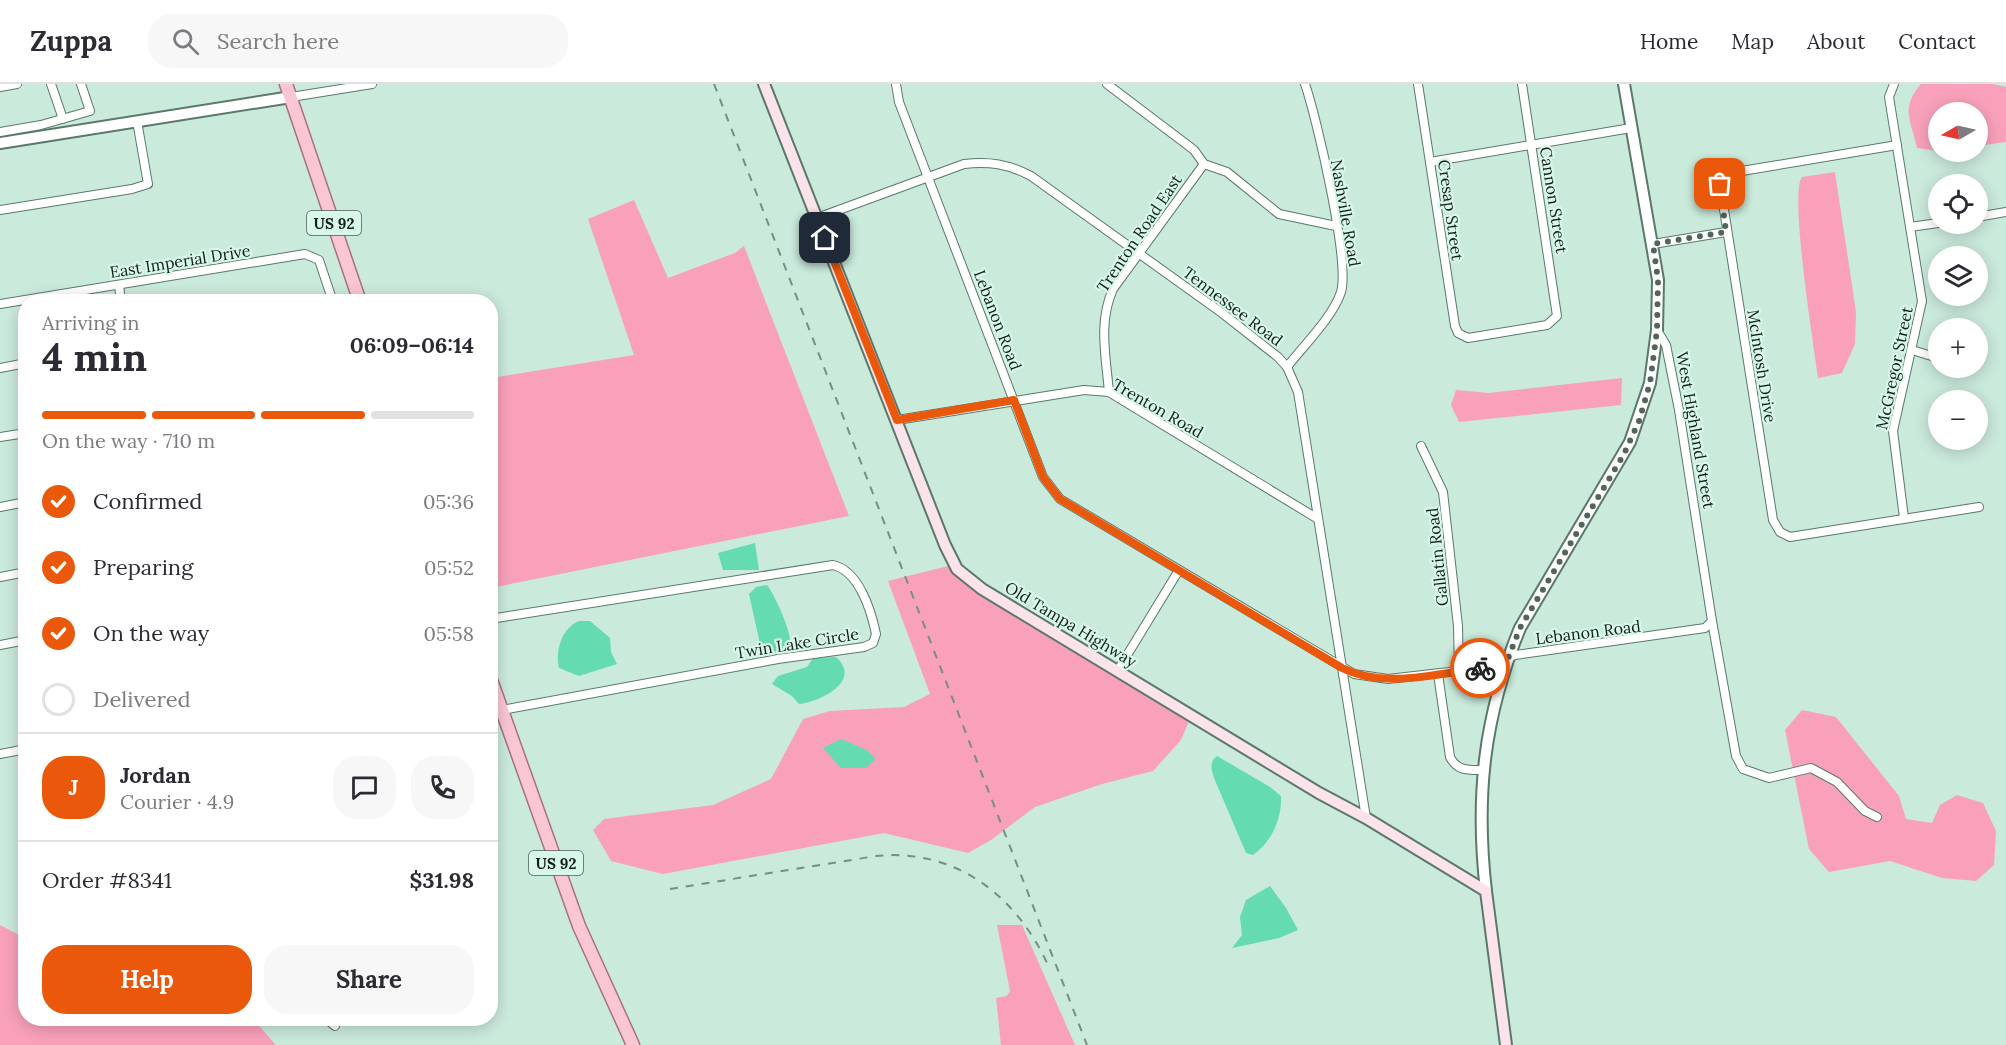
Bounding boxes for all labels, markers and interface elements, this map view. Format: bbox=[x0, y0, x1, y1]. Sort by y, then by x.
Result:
search box bbox=[148, 14, 568, 68]
text: Zuppa bbox=[30, 23, 112, 59]
icon: search bbox=[169, 25, 202, 58]
text: Search here bbox=[217, 27, 339, 55]
text: Home bbox=[1640, 28, 1698, 55]
text: Map bbox=[1731, 28, 1774, 55]
text: About bbox=[1807, 28, 1865, 55]
text: Contact bbox=[1898, 28, 1976, 55]
north arrow bbox=[1928, 102, 1988, 162]
map controls bbox=[1928, 102, 1988, 450]
street label: Cannon Street bbox=[1536, 145, 1572, 255]
street label: Nashville Road bbox=[1327, 158, 1365, 269]
street label: Cresap Street bbox=[1434, 158, 1468, 262]
pin bbox=[1694, 158, 1745, 209]
icon: bag bbox=[1703, 167, 1736, 200]
street label: Trenton Road East bbox=[1092, 170, 1186, 296]
button: locate bbox=[1928, 174, 1988, 234]
road number: US 92 bbox=[307, 211, 361, 235]
pin bbox=[799, 212, 850, 263]
icon: home bbox=[808, 221, 841, 254]
street label: East Imperial Drive bbox=[108, 240, 252, 282]
button: layers bbox=[1928, 246, 1988, 306]
street label: Tennessee Road bbox=[1179, 262, 1287, 350]
street label: Lebanon Road bbox=[970, 267, 1026, 373]
street label: McGregor Street bbox=[1871, 304, 1917, 431]
street label: McIntosh Drive bbox=[1743, 308, 1781, 424]
text: Arriving in bbox=[42, 310, 139, 335]
button: + bbox=[1928, 318, 1988, 378]
text: 06:09–06:14 bbox=[350, 331, 474, 359]
text: 4 min bbox=[42, 332, 147, 382]
street label: West Highland Street bbox=[1672, 350, 1720, 511]
street label: Trenton Road bbox=[1109, 374, 1207, 442]
button: − bbox=[1928, 390, 1988, 450]
text: On the way · 710 m bbox=[42, 428, 215, 453]
icon: check bbox=[42, 485, 75, 518]
text: Confirmed bbox=[93, 487, 202, 515]
text: 05:36 bbox=[423, 489, 474, 514]
street label: Gallatin Road bbox=[1422, 506, 1452, 607]
icon: check bbox=[42, 551, 75, 584]
text: Preparing bbox=[93, 553, 193, 581]
text: 05:52 bbox=[424, 555, 474, 580]
street label: Old Tampa Highway bbox=[1002, 577, 1141, 671]
street label: Lebanon Road bbox=[1534, 616, 1642, 648]
icon: check bbox=[42, 617, 75, 650]
text: On the way bbox=[93, 619, 209, 647]
text: 05:58 bbox=[424, 621, 474, 646]
street label: Twin Lake Circle bbox=[734, 623, 860, 663]
courier bbox=[1450, 638, 1510, 698]
icon: bike bbox=[1464, 652, 1497, 685]
text: Delivered bbox=[93, 685, 191, 713]
button: chat bbox=[333, 756, 396, 819]
button: phone bbox=[411, 756, 474, 819]
text: Jordan bbox=[120, 761, 191, 789]
text: J bbox=[69, 773, 78, 801]
text: Courier · 4.9 bbox=[120, 789, 234, 814]
road number: US 92 bbox=[529, 851, 583, 875]
text: Order #8341 bbox=[42, 866, 172, 894]
text: $31.98 bbox=[409, 866, 474, 894]
button: Help bbox=[42, 945, 252, 1014]
button: Share bbox=[264, 945, 474, 1014]

